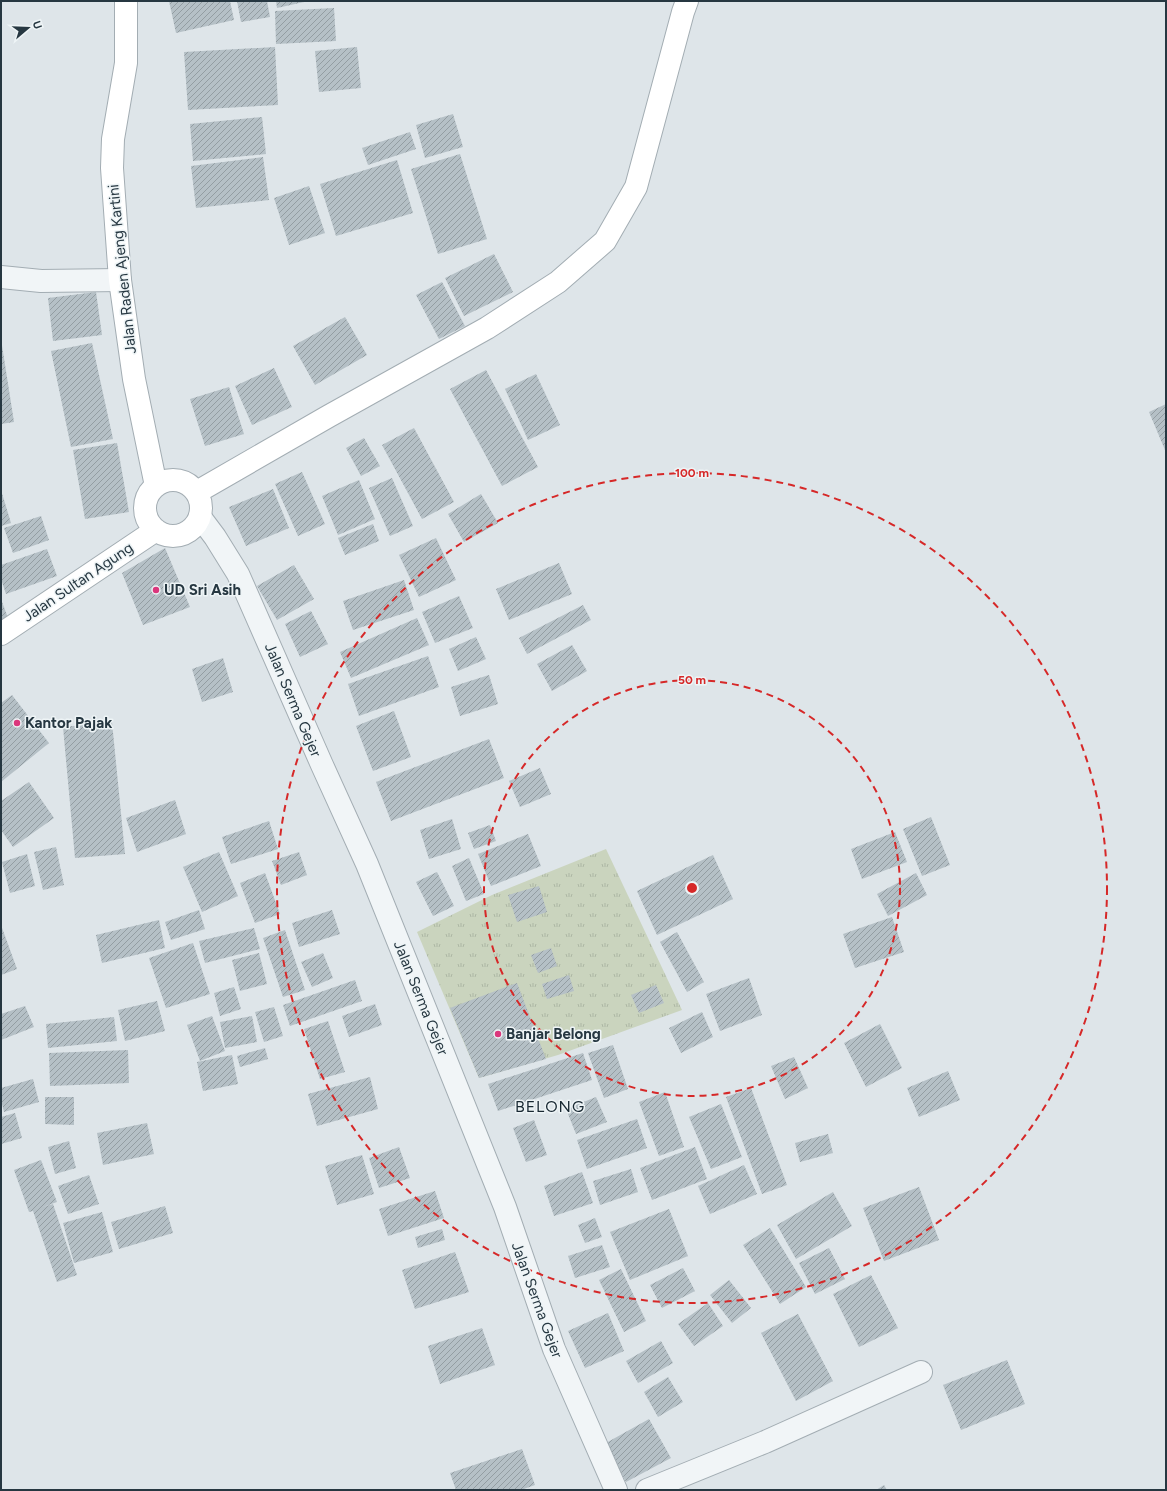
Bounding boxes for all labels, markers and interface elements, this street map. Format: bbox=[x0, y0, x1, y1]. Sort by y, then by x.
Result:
north arrow bbox=[8, 8, 48, 48]
text: U bbox=[30, 19, 44, 31]
street label: Jalan Raden Ajeng Kartini bbox=[104, 183, 140, 355]
text: 100 m bbox=[675, 466, 709, 480]
street label: Jalan Sultan Agung bbox=[19, 538, 137, 626]
place label: UD Sri Asih bbox=[164, 581, 241, 599]
marker: UD Sri Asih bbox=[151, 585, 161, 595]
street label: Jalan Serma Gejer bbox=[261, 640, 325, 760]
text: 50 m bbox=[678, 673, 706, 687]
place label: Kantor Pajak bbox=[25, 714, 112, 732]
marker: Kantor Pajak bbox=[12, 718, 22, 728]
centre of rings bbox=[685, 881, 699, 895]
street label: Jalan Serma Gejer bbox=[390, 938, 452, 1058]
place label: Banjar Belong bbox=[506, 1025, 601, 1043]
marker: Banjar Belong bbox=[493, 1029, 503, 1039]
district label: BELONG bbox=[515, 1097, 585, 1116]
street label: Jalan Serma Gejer bbox=[508, 1240, 566, 1360]

